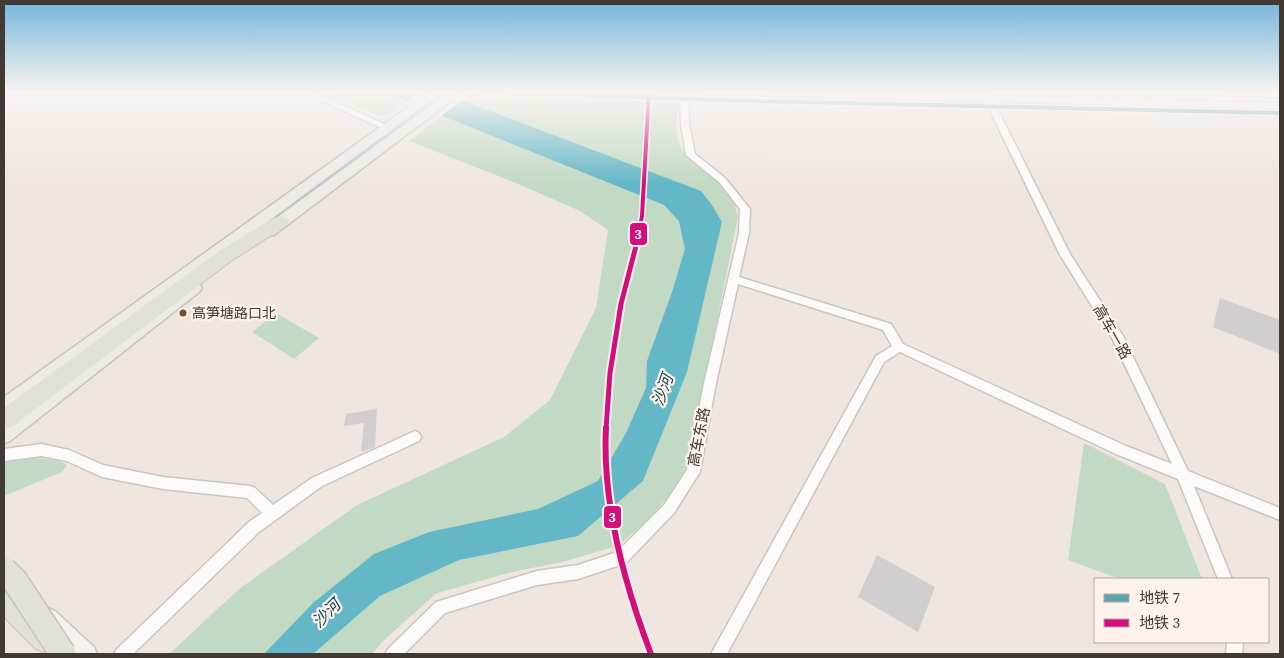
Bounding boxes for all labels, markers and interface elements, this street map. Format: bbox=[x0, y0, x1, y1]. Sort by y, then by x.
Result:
line badge: 3 bbox=[629, 222, 648, 246]
text: 3 bbox=[634, 224, 642, 244]
street label: 高车一路 bbox=[1088, 301, 1137, 363]
place label: 高笋塘路口北 bbox=[192, 303, 276, 323]
marker: 高笋塘路口北 bbox=[178, 308, 188, 318]
water label: 沙河 bbox=[646, 368, 679, 409]
street label: 高车东路 bbox=[682, 405, 715, 468]
line badge: 3 bbox=[603, 505, 622, 529]
text: 3 bbox=[608, 507, 616, 527]
legend bbox=[1094, 578, 1269, 643]
text: 地铁 7 bbox=[1139, 587, 1180, 608]
water label: 沙河 bbox=[307, 592, 347, 632]
text: 地铁 3 bbox=[1139, 612, 1180, 633]

